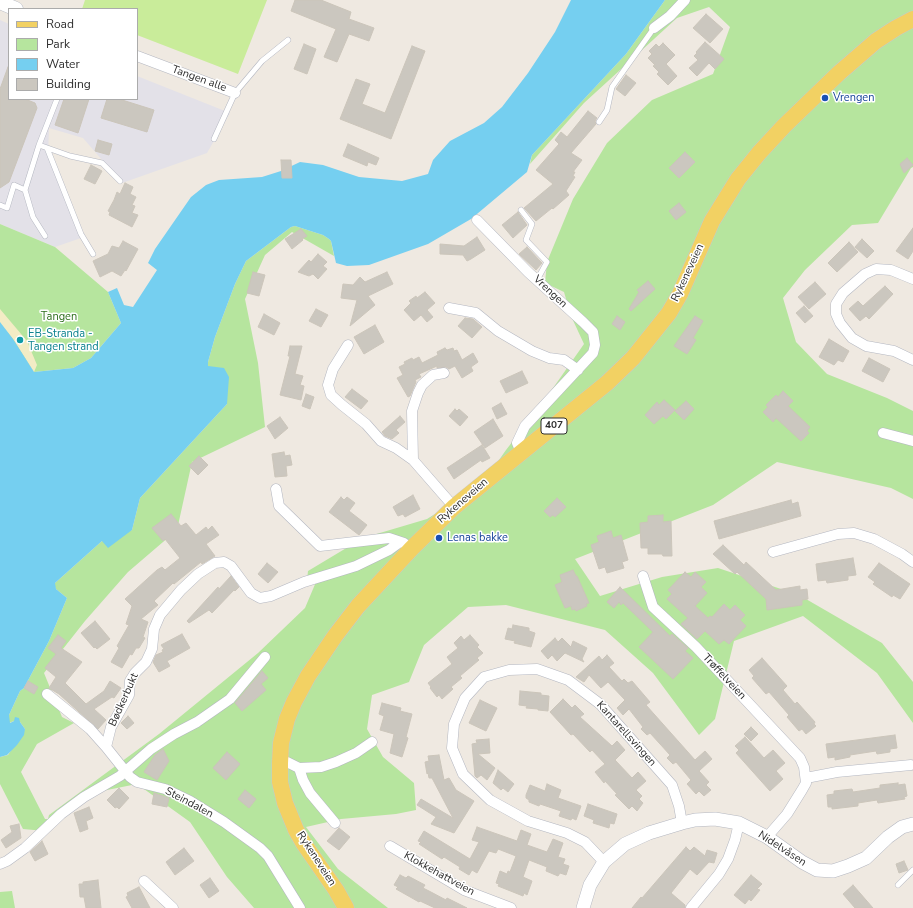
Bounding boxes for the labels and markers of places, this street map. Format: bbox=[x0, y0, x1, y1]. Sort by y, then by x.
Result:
place label: Vrengen bbox=[833, 91, 874, 105]
marker: Vrengen bbox=[820, 93, 830, 103]
place label: EB-Stranda - Tangen strand bbox=[28, 327, 99, 353]
marker: EB-Stranda - Tangen strand bbox=[15, 335, 25, 345]
place label: Lenas bakke bbox=[447, 531, 508, 545]
marker: Lenas bakke bbox=[434, 533, 444, 543]

